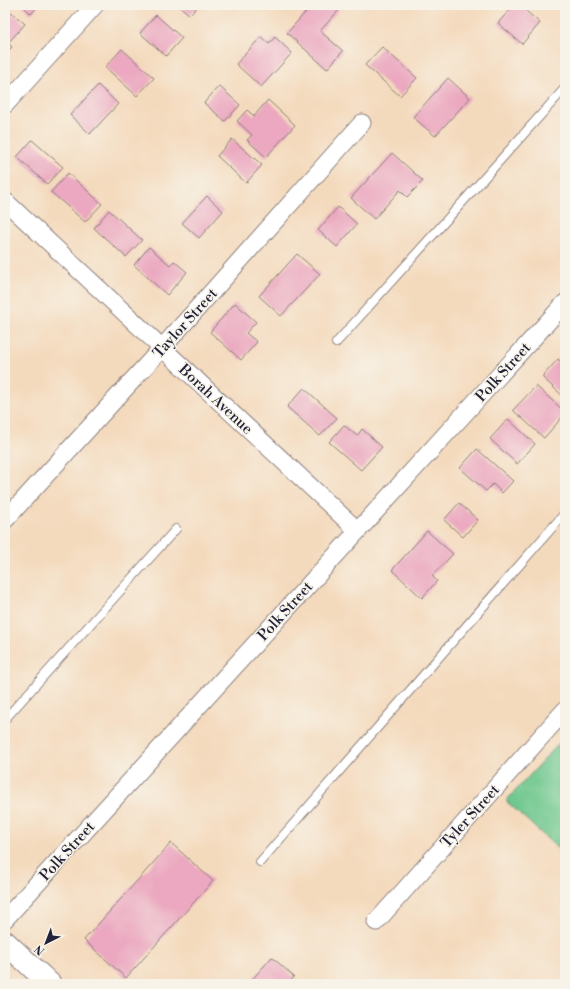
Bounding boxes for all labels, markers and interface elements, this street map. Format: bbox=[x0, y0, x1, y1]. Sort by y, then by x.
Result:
street label: Taylor Street bbox=[149, 284, 222, 362]
street label: Polk Street bbox=[472, 338, 536, 406]
street label: Borah Avenue bbox=[174, 360, 257, 439]
street label: Polk Street bbox=[254, 577, 318, 645]
street label: Tyler Street bbox=[437, 780, 504, 852]
street label: Polk Street bbox=[36, 817, 100, 885]
north arrow bbox=[26, 923, 66, 963]
text: N bbox=[32, 941, 48, 958]

